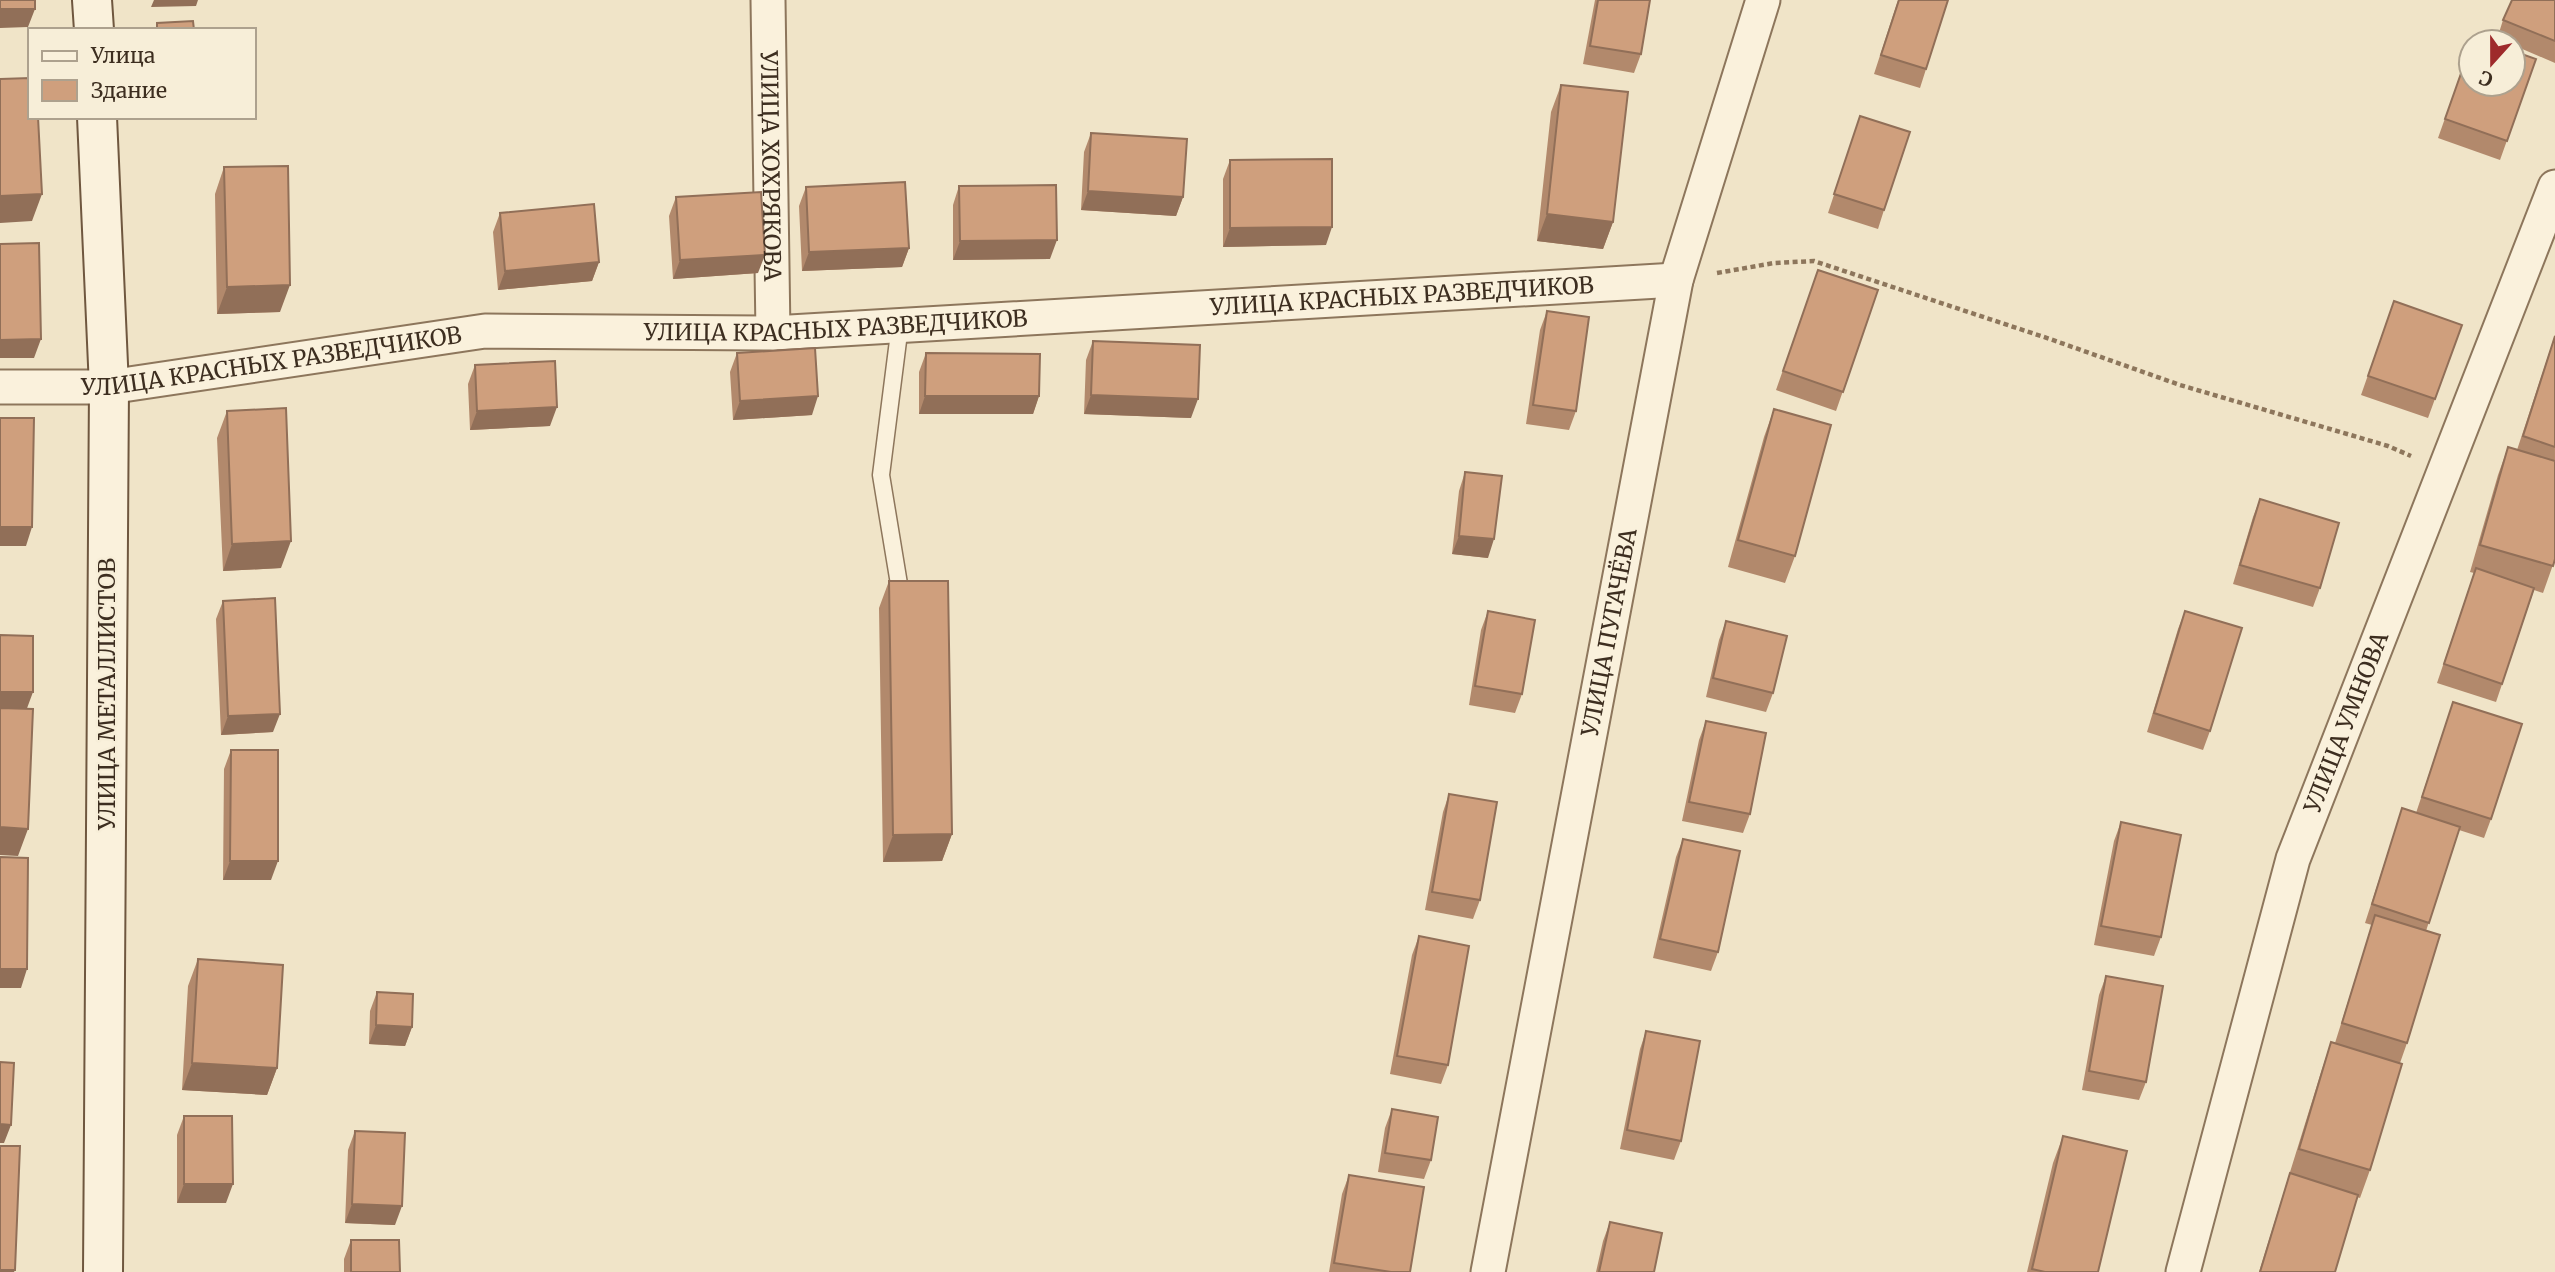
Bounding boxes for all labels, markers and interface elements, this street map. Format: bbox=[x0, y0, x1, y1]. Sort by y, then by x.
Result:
legend bbox=[28, 28, 256, 119]
north arrow bbox=[2457, 28, 2527, 98]
text: Улица bbox=[90, 42, 155, 69]
street label: УЛИЦА ХОХРЯКОВА bbox=[755, 49, 787, 282]
text: С bbox=[2476, 65, 2496, 92]
text: Здание bbox=[91, 77, 167, 104]
street label: УЛИЦА КРАСНЫХ РАЗВЕДЧИКОВ bbox=[1208, 270, 1594, 321]
street label: УЛИЦА КРАСНЫХ РАЗВЕДЧИКОВ bbox=[643, 303, 1028, 347]
street label: УЛИЦА КРАСНЫХ РАЗВЕДЧИКОВ bbox=[80, 320, 463, 401]
street label: УЛИЦА ПУГАЧЁВА bbox=[1575, 525, 1643, 740]
street label: УЛИЦА МЕТАЛЛИСТОВ bbox=[92, 558, 121, 831]
street label: УЛИЦА УМНОВА bbox=[2297, 627, 2394, 818]

